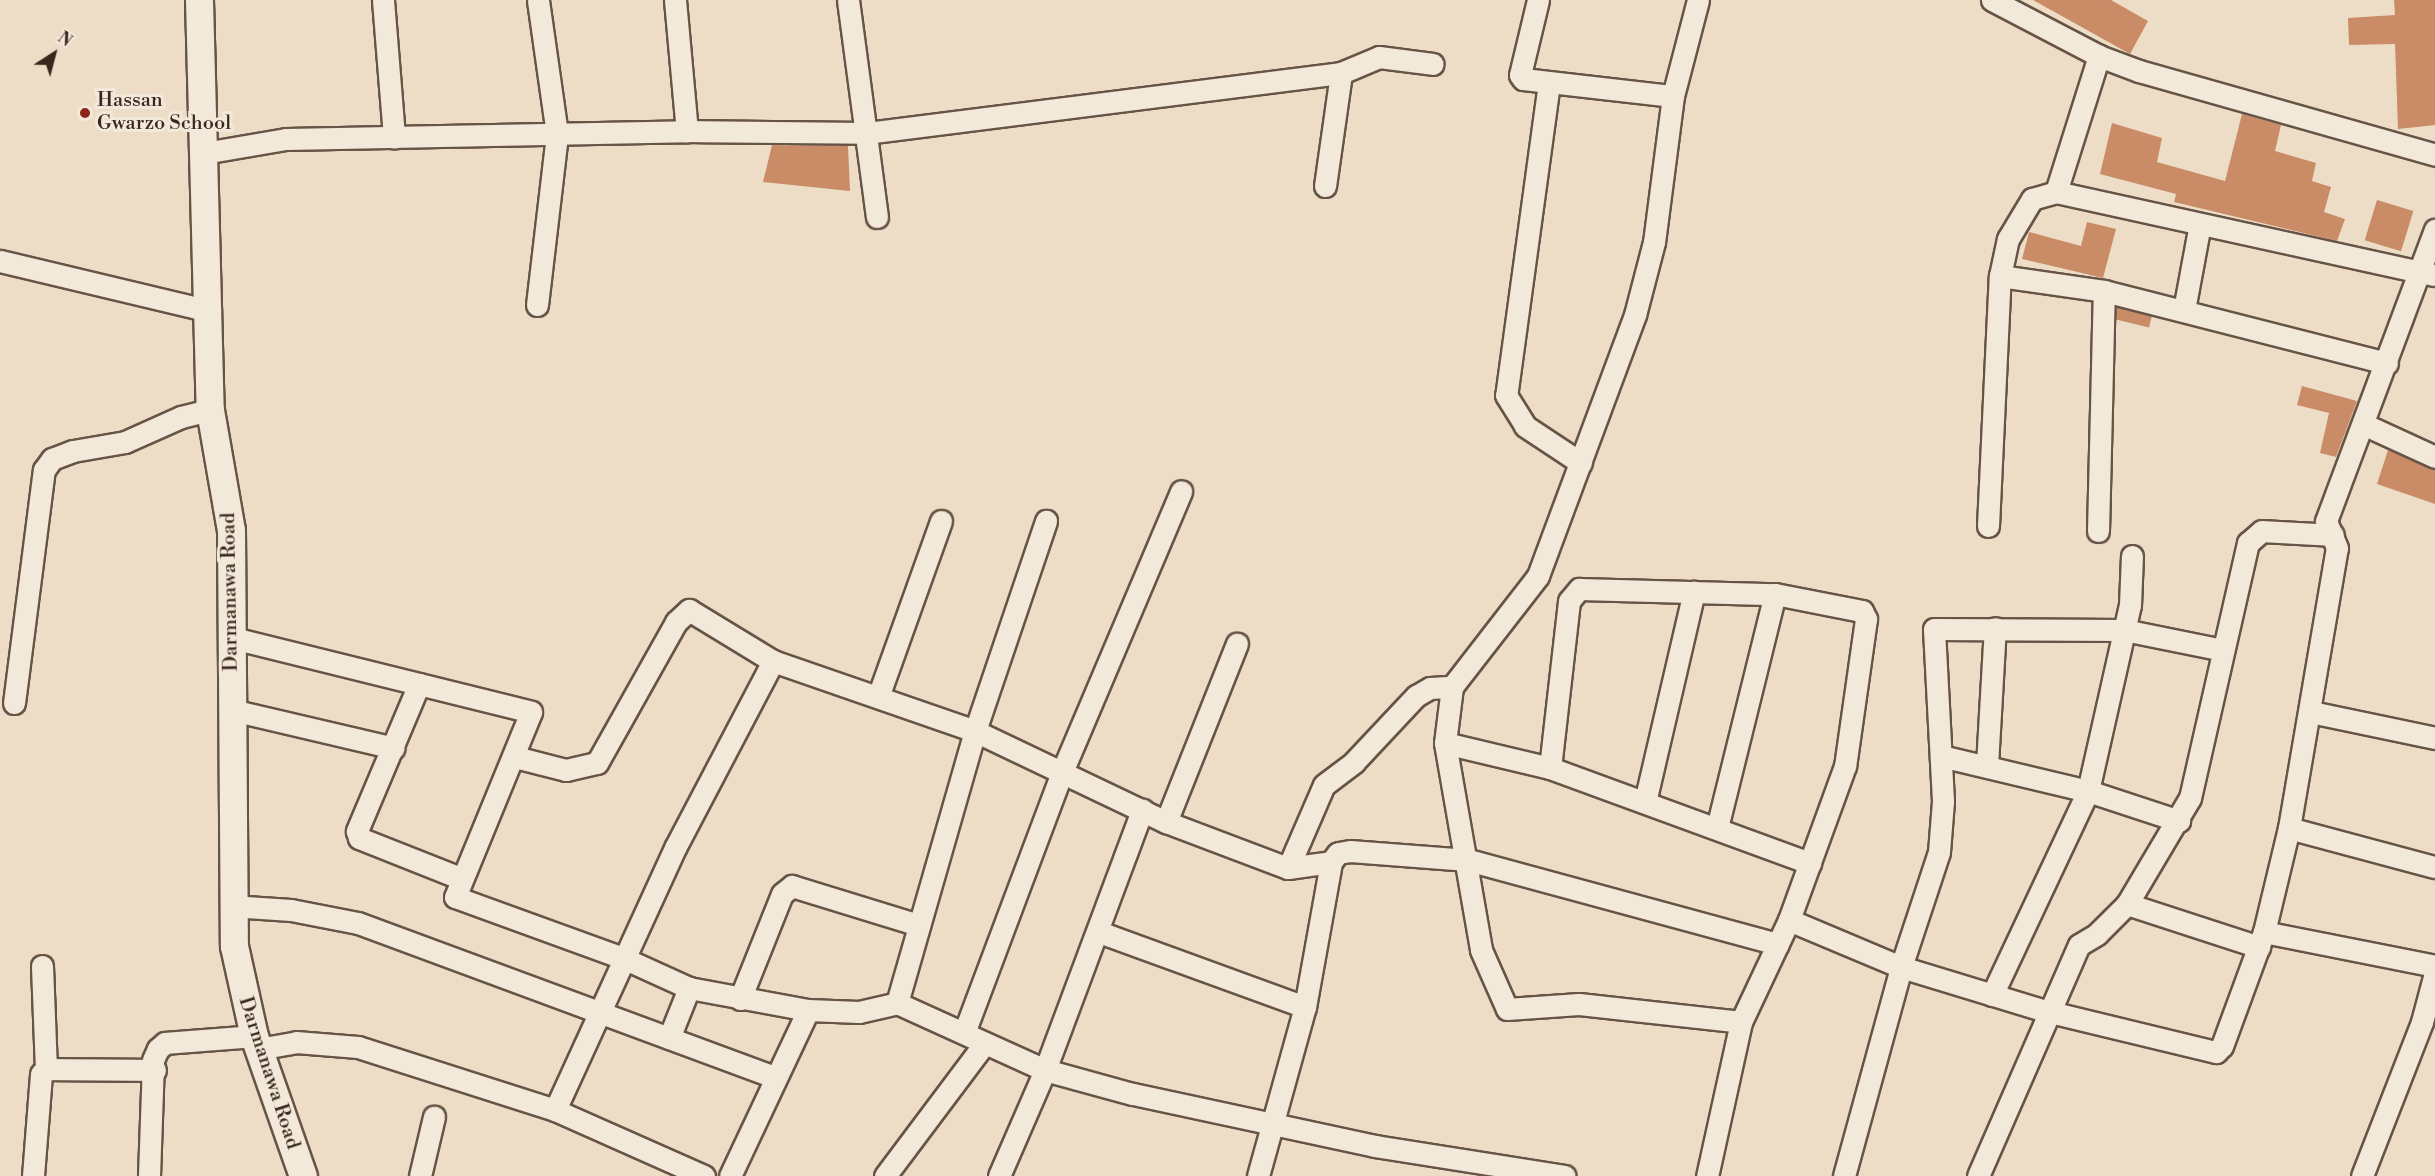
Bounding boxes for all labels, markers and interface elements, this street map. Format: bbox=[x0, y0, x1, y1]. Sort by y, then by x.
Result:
north arrow bbox=[24, 24, 84, 84]
text: N bbox=[54, 28, 76, 51]
place label: Hassan Gwarzo School bbox=[97, 89, 231, 136]
marker: Hassan Gwarzo School bbox=[78, 106, 92, 120]
street label: Darmanawa Road bbox=[217, 512, 243, 672]
street label: Darmanawa Road bbox=[233, 994, 305, 1152]

